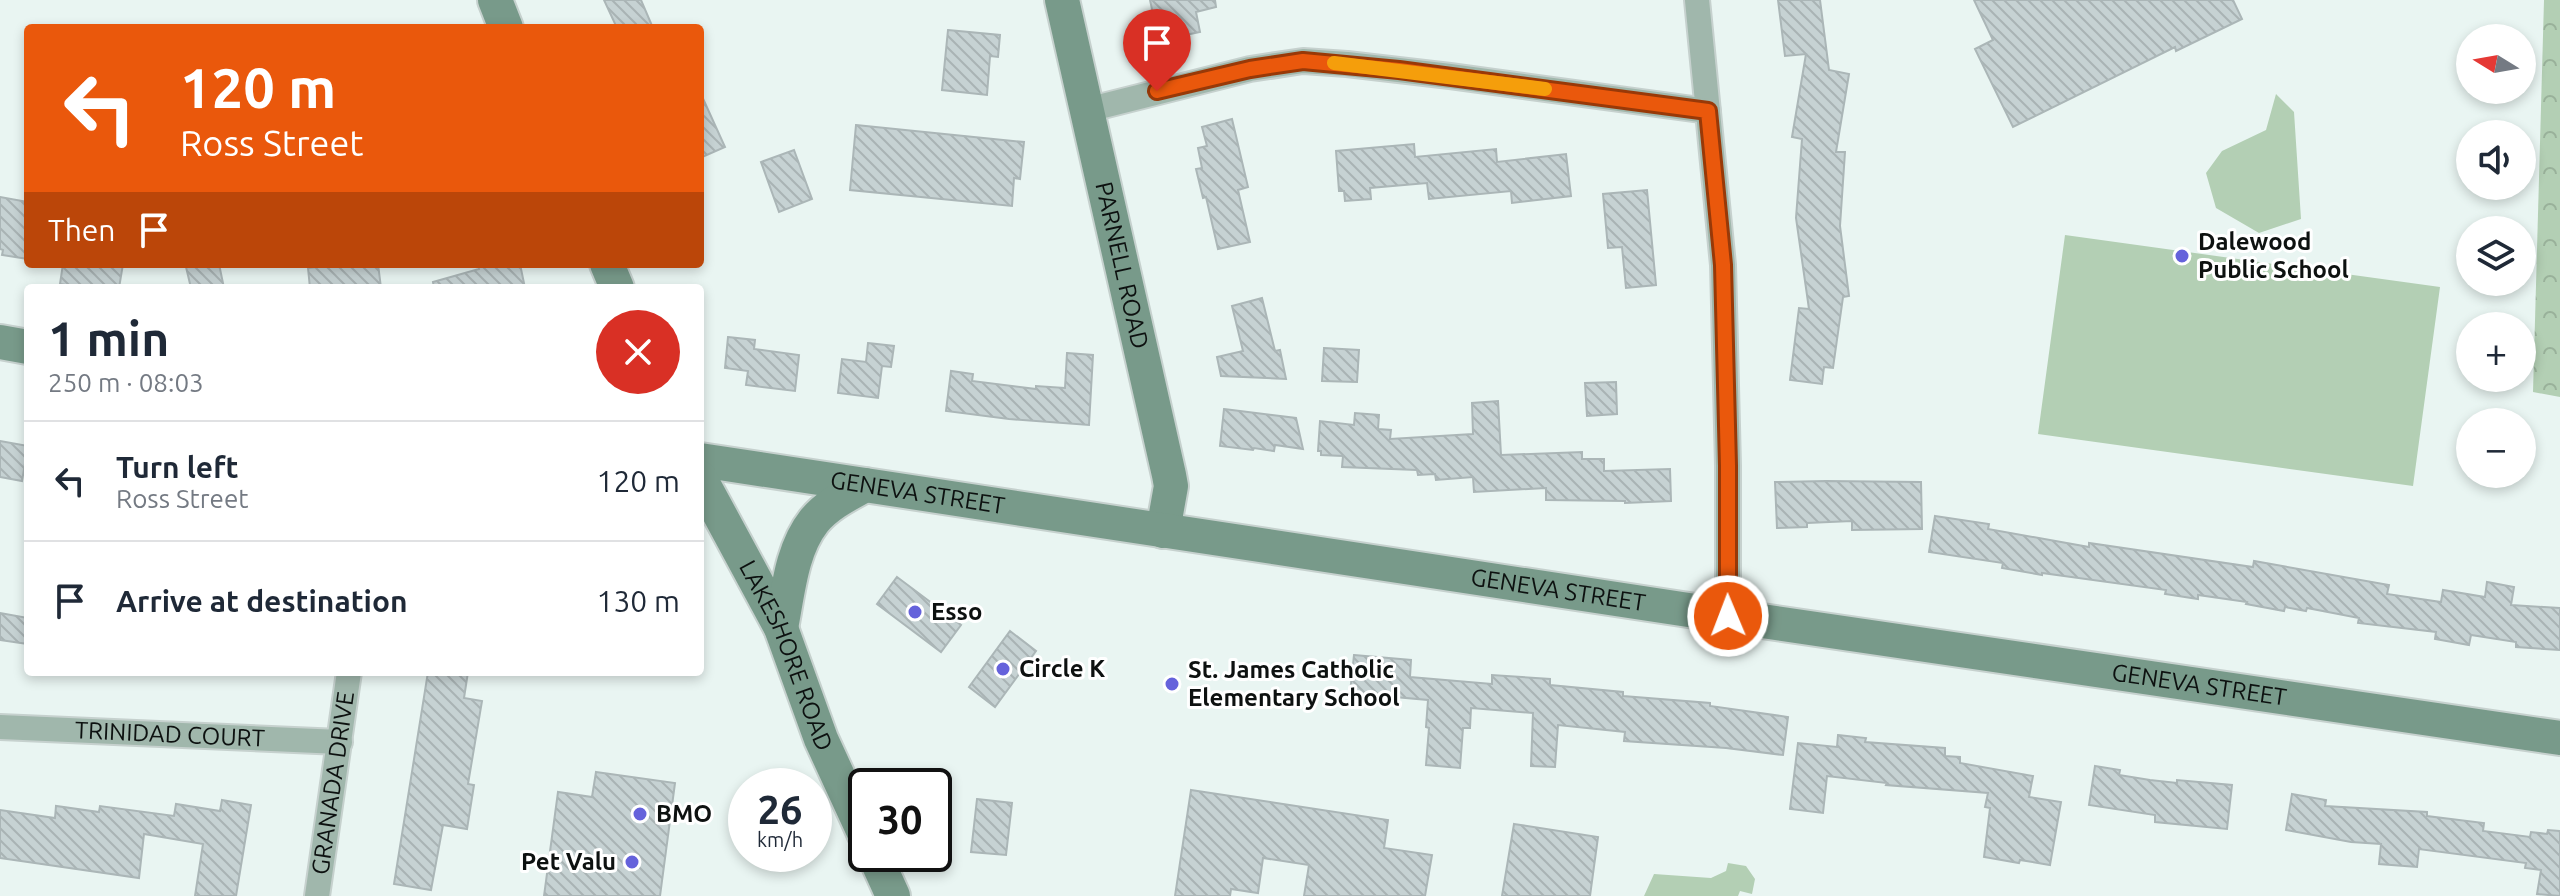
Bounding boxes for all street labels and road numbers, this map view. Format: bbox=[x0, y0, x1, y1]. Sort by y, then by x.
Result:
street label: PARNELL ROAD bbox=[1090, 179, 1154, 351]
street label: GENEVA STREET bbox=[828, 466, 1007, 519]
street label: LAKESHORE ROAD bbox=[734, 556, 839, 755]
street label: GENEVA STREET bbox=[1469, 563, 1647, 616]
street label: GENEVA STREET bbox=[2110, 658, 2288, 711]
street label: GRANADA DRIVE bbox=[306, 690, 359, 876]
street label: TRINIDAD COURT bbox=[74, 716, 266, 752]

